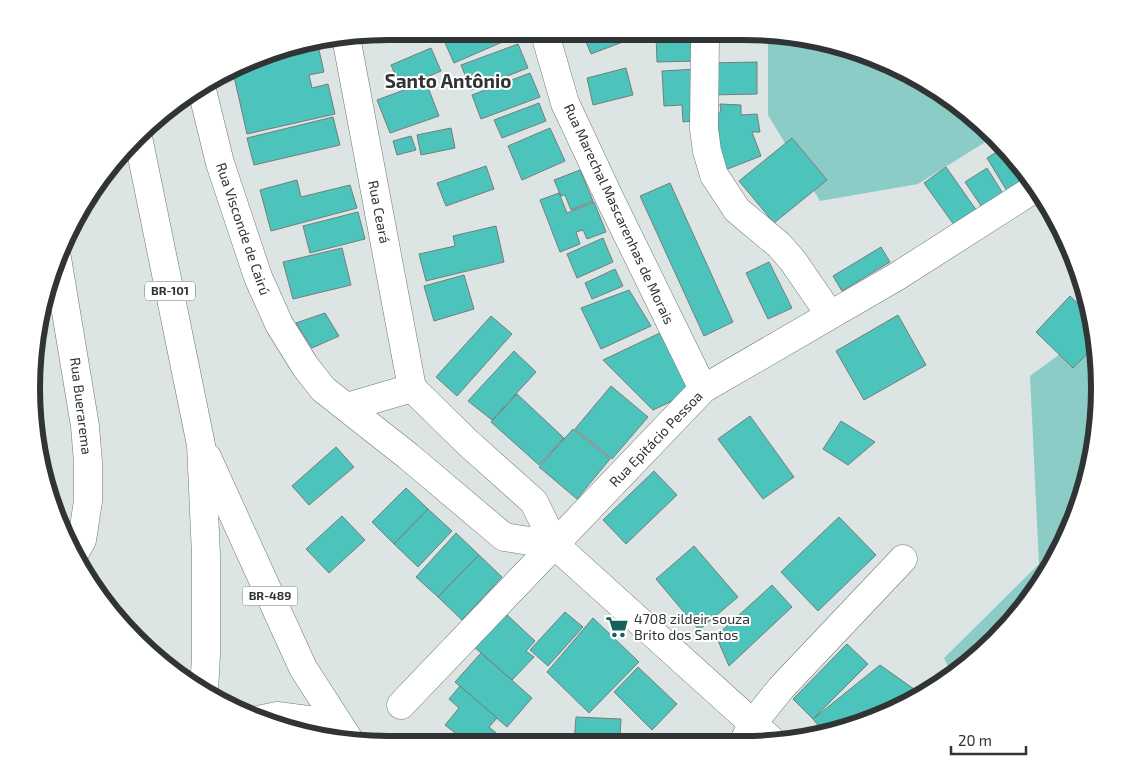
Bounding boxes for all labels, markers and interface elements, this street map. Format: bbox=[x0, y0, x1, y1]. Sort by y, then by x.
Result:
district label: Santo Antônio bbox=[385, 69, 511, 92]
street label: Rua Marechal Mascarenhas de Morais bbox=[561, 101, 678, 327]
street label: Rua Visconde de Cairú bbox=[213, 160, 274, 297]
street label: Rua Ceará bbox=[365, 179, 394, 245]
road number: BR-101 bbox=[145, 282, 195, 300]
street label: Rua Buerarema bbox=[67, 356, 96, 456]
street label: Rua Epitácio Pessoa bbox=[605, 387, 706, 490]
road number: BR-489 bbox=[242, 586, 298, 606]
place label: 4708 zildeir souza Brito dos Santos bbox=[634, 610, 750, 643]
supermarket icon: 4708 zildeir souza Brito dos Santos bbox=[604, 614, 630, 640]
scale bar bbox=[951, 724, 1026, 756]
text: 20 m bbox=[958, 731, 992, 749]

